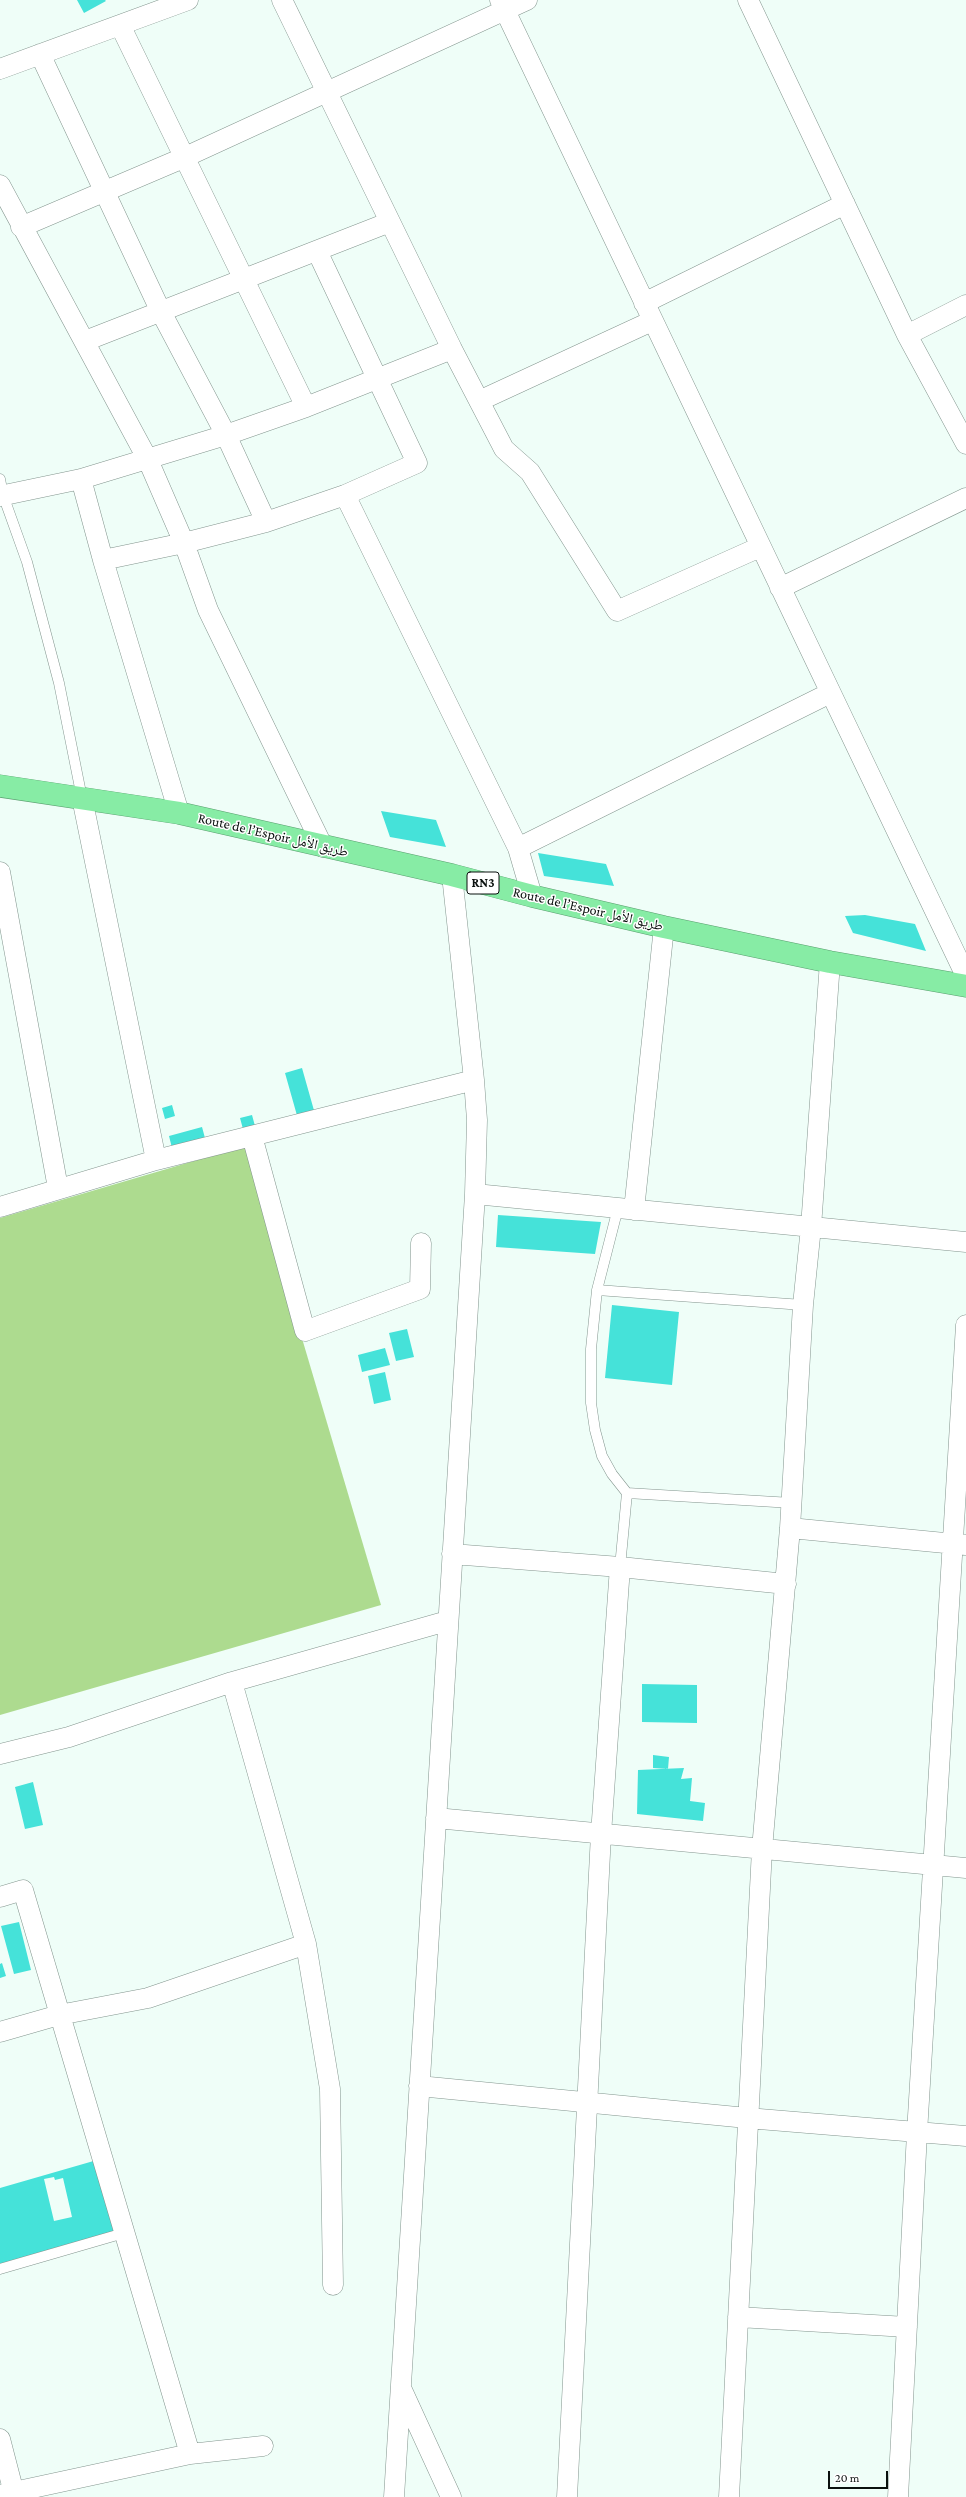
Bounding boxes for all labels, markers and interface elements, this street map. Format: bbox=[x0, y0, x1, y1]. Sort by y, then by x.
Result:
street label: Route de l’Espoir طريق الأمل bbox=[196, 810, 350, 860]
road number: RN3 bbox=[467, 872, 499, 894]
street label: Route de l’Espoir طريق الأمل bbox=[511, 884, 665, 934]
scale bar bbox=[830, 2463, 890, 2489]
text: 20 m bbox=[835, 2471, 859, 2485]

